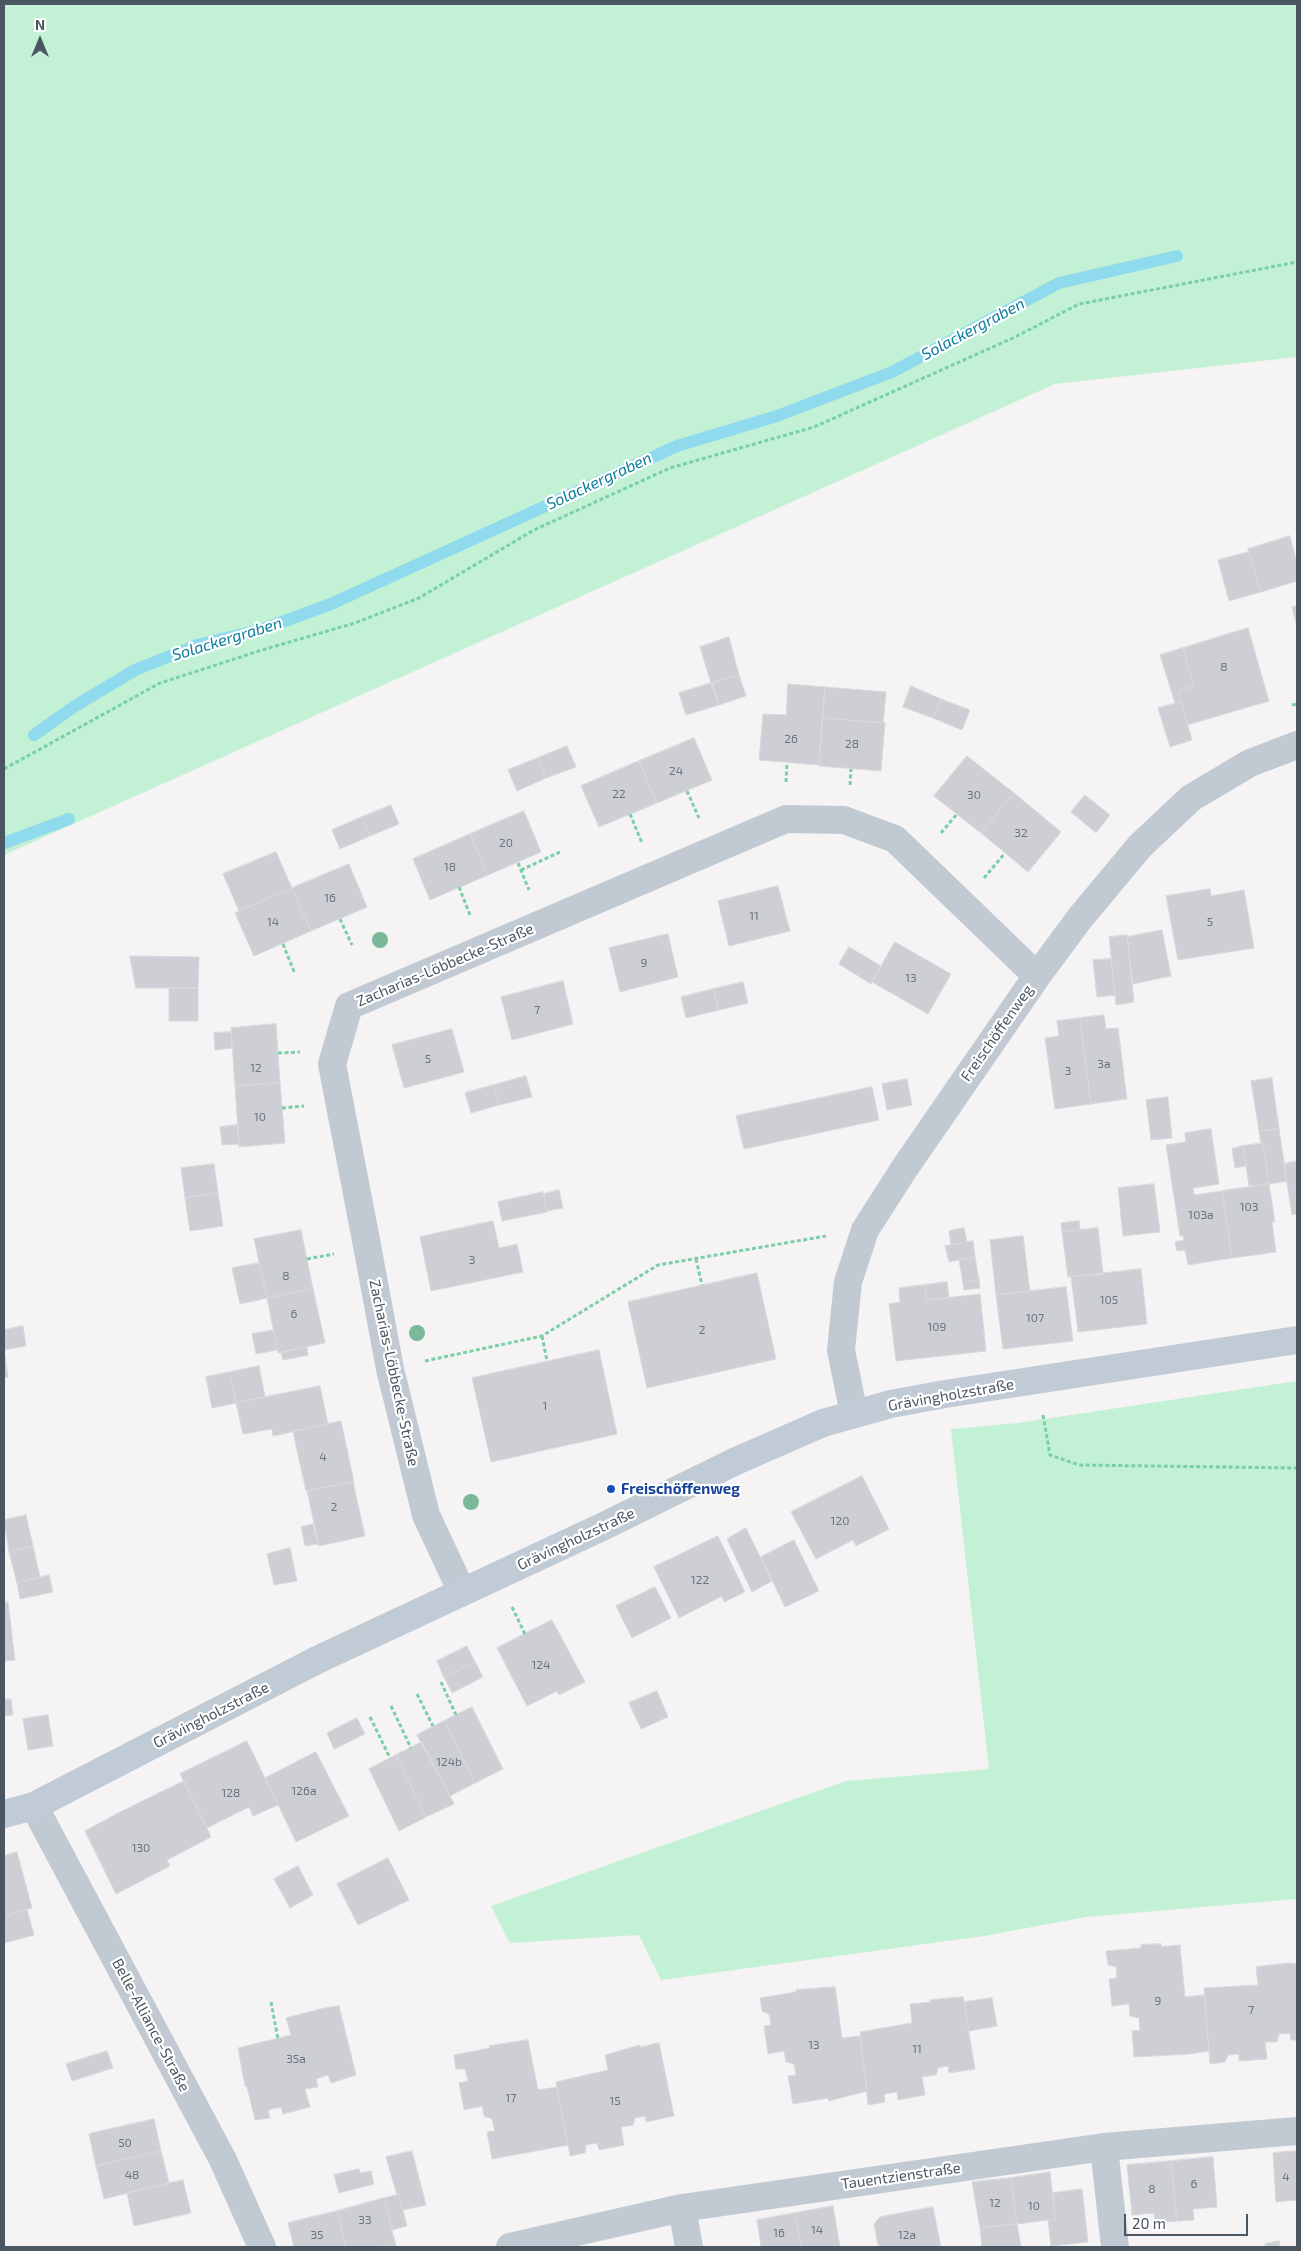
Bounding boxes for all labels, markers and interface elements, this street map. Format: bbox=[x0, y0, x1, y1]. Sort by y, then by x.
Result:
north arrow bbox=[15, 15, 65, 65]
text: N bbox=[35, 16, 45, 33]
water label: Solackergraben bbox=[918, 294, 1028, 364]
water label: Solackergraben bbox=[543, 448, 655, 514]
water label: Solackergraben bbox=[170, 613, 284, 665]
house number: 8 bbox=[1220, 660, 1228, 674]
house number: 26 bbox=[784, 732, 798, 746]
house number: 28 bbox=[845, 737, 859, 751]
house number: 24 bbox=[669, 764, 683, 778]
house number: 22 bbox=[612, 787, 626, 801]
house number: 30 bbox=[967, 788, 981, 802]
house number: 32 bbox=[1014, 826, 1028, 840]
house number: 20 bbox=[499, 836, 513, 850]
house number: 18 bbox=[444, 860, 456, 874]
house number: 16 bbox=[324, 891, 336, 905]
house number: 11 bbox=[749, 909, 759, 923]
house number: 14 bbox=[267, 915, 279, 929]
house number: 5 bbox=[1207, 915, 1213, 929]
street label: Zacharias-Löbbecke-Straße bbox=[354, 919, 536, 1011]
house number: 9 bbox=[641, 956, 647, 970]
house number: 13 bbox=[905, 971, 917, 985]
street label: Freischöffenweg bbox=[957, 981, 1037, 1085]
house number: 7 bbox=[534, 1003, 540, 1017]
house number: 5 bbox=[425, 1052, 431, 1066]
house number: 3a bbox=[1097, 1057, 1111, 1071]
house number: 12 bbox=[250, 1061, 262, 1075]
house number: 3 bbox=[1065, 1064, 1071, 1078]
house number: 10 bbox=[254, 1110, 266, 1124]
house number: 103 bbox=[1240, 1200, 1258, 1214]
house number: 103a bbox=[1188, 1208, 1214, 1222]
house number: 3 bbox=[469, 1253, 475, 1267]
house number: 8 bbox=[282, 1269, 290, 1283]
street label: Zacharias-Löbbecke-Straße bbox=[365, 1278, 423, 1468]
house number: 105 bbox=[1100, 1293, 1118, 1307]
house number: 6 bbox=[291, 1307, 297, 1321]
house number: 107 bbox=[1026, 1311, 1044, 1325]
house number: 109 bbox=[928, 1320, 946, 1334]
house number: 2 bbox=[699, 1323, 705, 1337]
street label: Grävingholzstraße bbox=[887, 1375, 1015, 1415]
house number: 1 bbox=[543, 1399, 547, 1413]
house number: 4 bbox=[319, 1450, 327, 1464]
place label: Freischöffenweg bbox=[621, 1480, 740, 1498]
marker: Freischöffenweg bbox=[605, 1483, 617, 1495]
house number: 2 bbox=[331, 1500, 337, 1514]
street label: Grävingholzstraße bbox=[514, 1504, 638, 1574]
house number: 120 bbox=[831, 1514, 849, 1528]
house number: 122 bbox=[691, 1573, 709, 1587]
house number: 124 bbox=[532, 1658, 550, 1672]
street label: Grävingholzstraße bbox=[150, 1678, 272, 1752]
house number: 124b bbox=[436, 1755, 462, 1769]
house number: 126a bbox=[292, 1784, 316, 1798]
house number: 128 bbox=[222, 1786, 240, 1800]
house number: 130 bbox=[132, 1841, 150, 1855]
street label: Belle-Alliance-Straße bbox=[108, 1955, 194, 2095]
house number: 9 bbox=[1155, 1994, 1161, 2008]
house number: 7 bbox=[1248, 2003, 1254, 2017]
house number: 13 bbox=[808, 2038, 820, 2052]
house number: 11 bbox=[912, 2042, 922, 2056]
house number: 35a bbox=[286, 2052, 306, 2066]
house number: 17 bbox=[506, 2091, 516, 2105]
house number: 15 bbox=[609, 2094, 621, 2108]
house number: 50 bbox=[118, 2136, 132, 2150]
street label: Tauentzienstraße bbox=[840, 2159, 962, 2193]
house number: 48 bbox=[125, 2168, 139, 2182]
house number: 4 bbox=[1282, 2170, 1290, 2184]
house number: 6 bbox=[1191, 2177, 1197, 2191]
house number: 8 bbox=[1148, 2182, 1156, 2196]
house number: 12 bbox=[989, 2196, 1001, 2210]
house number: 10 bbox=[1028, 2199, 1040, 2213]
scale bar bbox=[1126, 2204, 1250, 2236]
house number: 33 bbox=[358, 2213, 372, 2227]
text: 20 m bbox=[1132, 2214, 1166, 2232]
house number: 14 bbox=[811, 2223, 823, 2237]
house number: 16 bbox=[773, 2226, 785, 2240]
house number: 35 bbox=[310, 2228, 324, 2242]
house number: 12a bbox=[898, 2228, 916, 2242]

